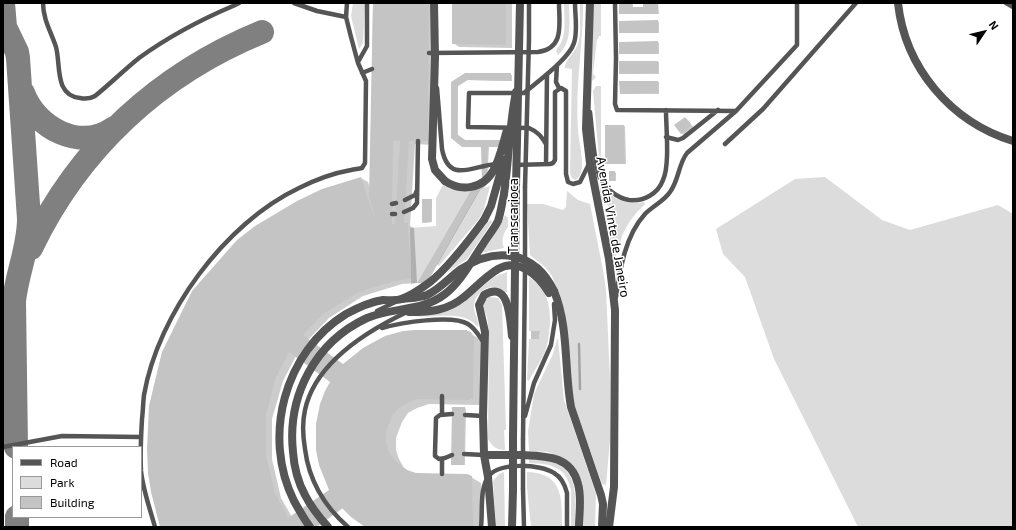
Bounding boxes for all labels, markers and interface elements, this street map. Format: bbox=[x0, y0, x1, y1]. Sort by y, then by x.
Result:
north arrow bbox=[964, 12, 1004, 52]
text: N bbox=[987, 18, 1002, 32]
street label: Avenida Vinte de Janeiro bbox=[593, 155, 633, 299]
street label: Transcarioca bbox=[506, 178, 522, 254]
legend bbox=[12, 446, 142, 518]
text: Road bbox=[50, 455, 78, 469]
text: Park bbox=[50, 475, 75, 489]
text: Building bbox=[50, 495, 94, 509]

